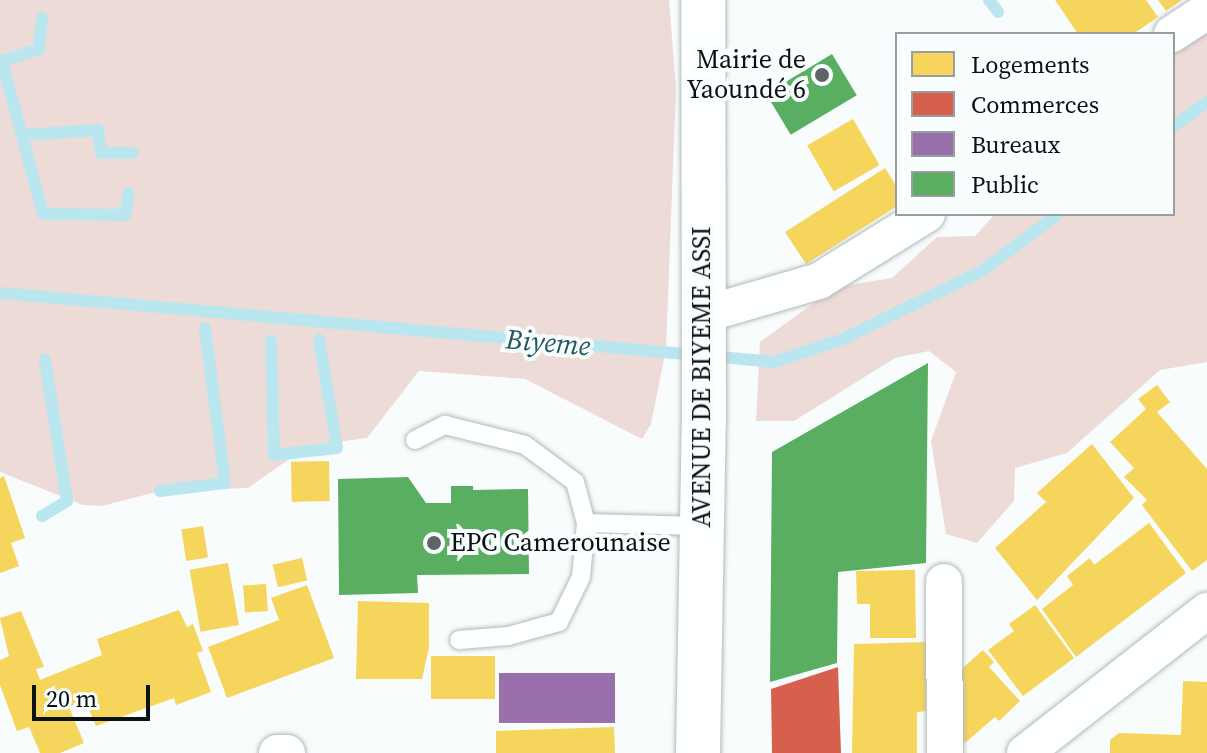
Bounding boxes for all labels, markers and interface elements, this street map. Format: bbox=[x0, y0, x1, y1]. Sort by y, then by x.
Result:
legend bbox=[895, 32, 1175, 216]
place label: Mairie de Yaoundé 6 bbox=[686, 44, 806, 106]
text: Logements bbox=[971, 48, 1089, 81]
marker: Mairie de Yaoundé 6 bbox=[813, 66, 831, 84]
text: Commerces bbox=[971, 88, 1099, 121]
text: Bureaux bbox=[971, 128, 1060, 161]
text: Public bbox=[971, 168, 1039, 201]
street label: AVENUE DE BIYEME ASSI bbox=[686, 226, 718, 528]
water label: Biyeme bbox=[504, 322, 592, 362]
place label: EPC Camerounaise bbox=[450, 527, 671, 559]
marker: EPC Camerounaise bbox=[425, 534, 443, 552]
scale bar bbox=[36, 669, 154, 719]
text: 20 m bbox=[46, 682, 97, 715]

